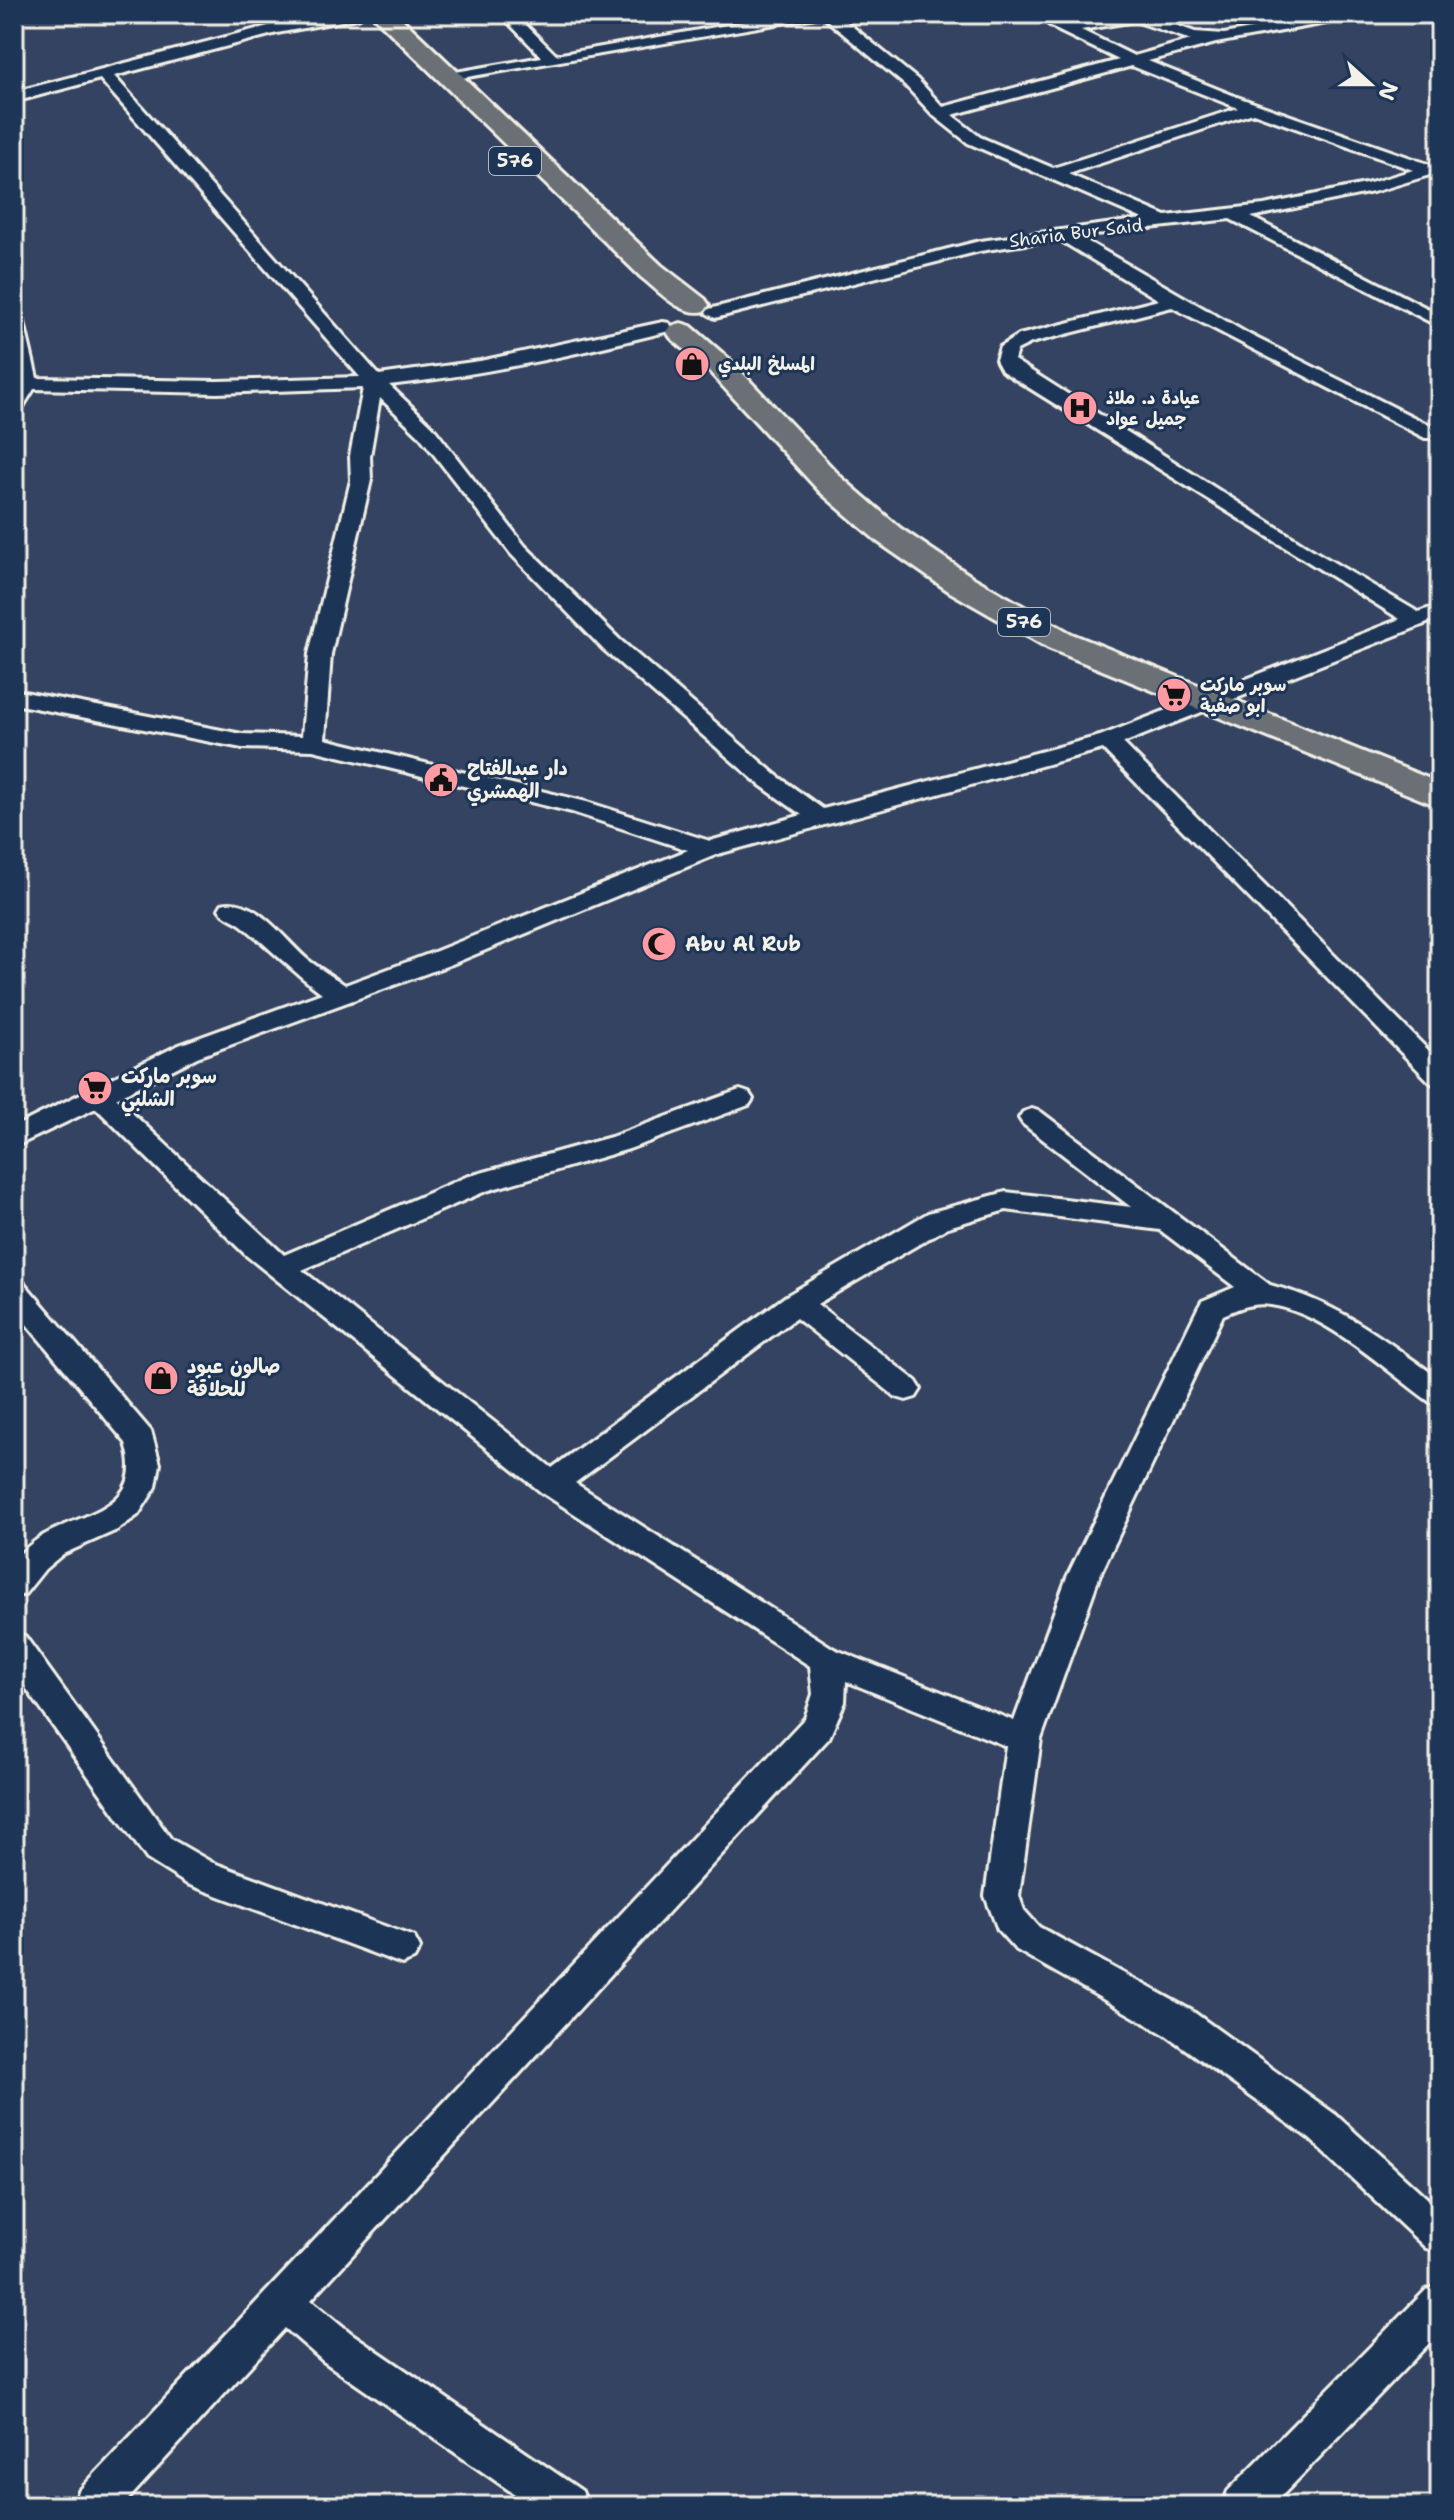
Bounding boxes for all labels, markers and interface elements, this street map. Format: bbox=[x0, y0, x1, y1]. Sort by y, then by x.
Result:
north arrow bbox=[1330, 44, 1410, 124]
text: N bbox=[1372, 78, 1405, 104]
road number: 576 bbox=[489, 147, 541, 175]
street label: Sharia Bur Said bbox=[1008, 213, 1144, 253]
shop icon: المسلخ البلدي bbox=[673, 345, 711, 383]
place label: المسلخ البلدي bbox=[718, 352, 815, 378]
place label: عيادة د. ملاذ جميل عواد bbox=[1106, 386, 1200, 431]
hospital icon: عيادة د. ملاذ جميل عواد bbox=[1061, 389, 1099, 427]
road number: 576 bbox=[998, 608, 1050, 636]
place label: سوبر ماركت ابو صفية bbox=[1200, 673, 1286, 718]
supermarket icon: سوبر ماركت ابو صفية bbox=[1155, 676, 1193, 714]
place label: دار عبدالفتاح الهمشري bbox=[467, 755, 568, 807]
public building icon: دار عبدالفتاح الهمشري bbox=[422, 761, 460, 799]
mosque icon: Abu Al Rub bbox=[640, 925, 678, 963]
place label: Abu Al Rub bbox=[685, 931, 801, 957]
place label: سوبر ماركت الشلبي bbox=[121, 1063, 217, 1117]
supermarket icon: سوبر ماركت الشلبي bbox=[76, 1069, 114, 1107]
place label: صالون عبود للحلاقة bbox=[187, 1353, 280, 1402]
shop icon: صالون عبود للحلاقة bbox=[142, 1359, 180, 1397]

